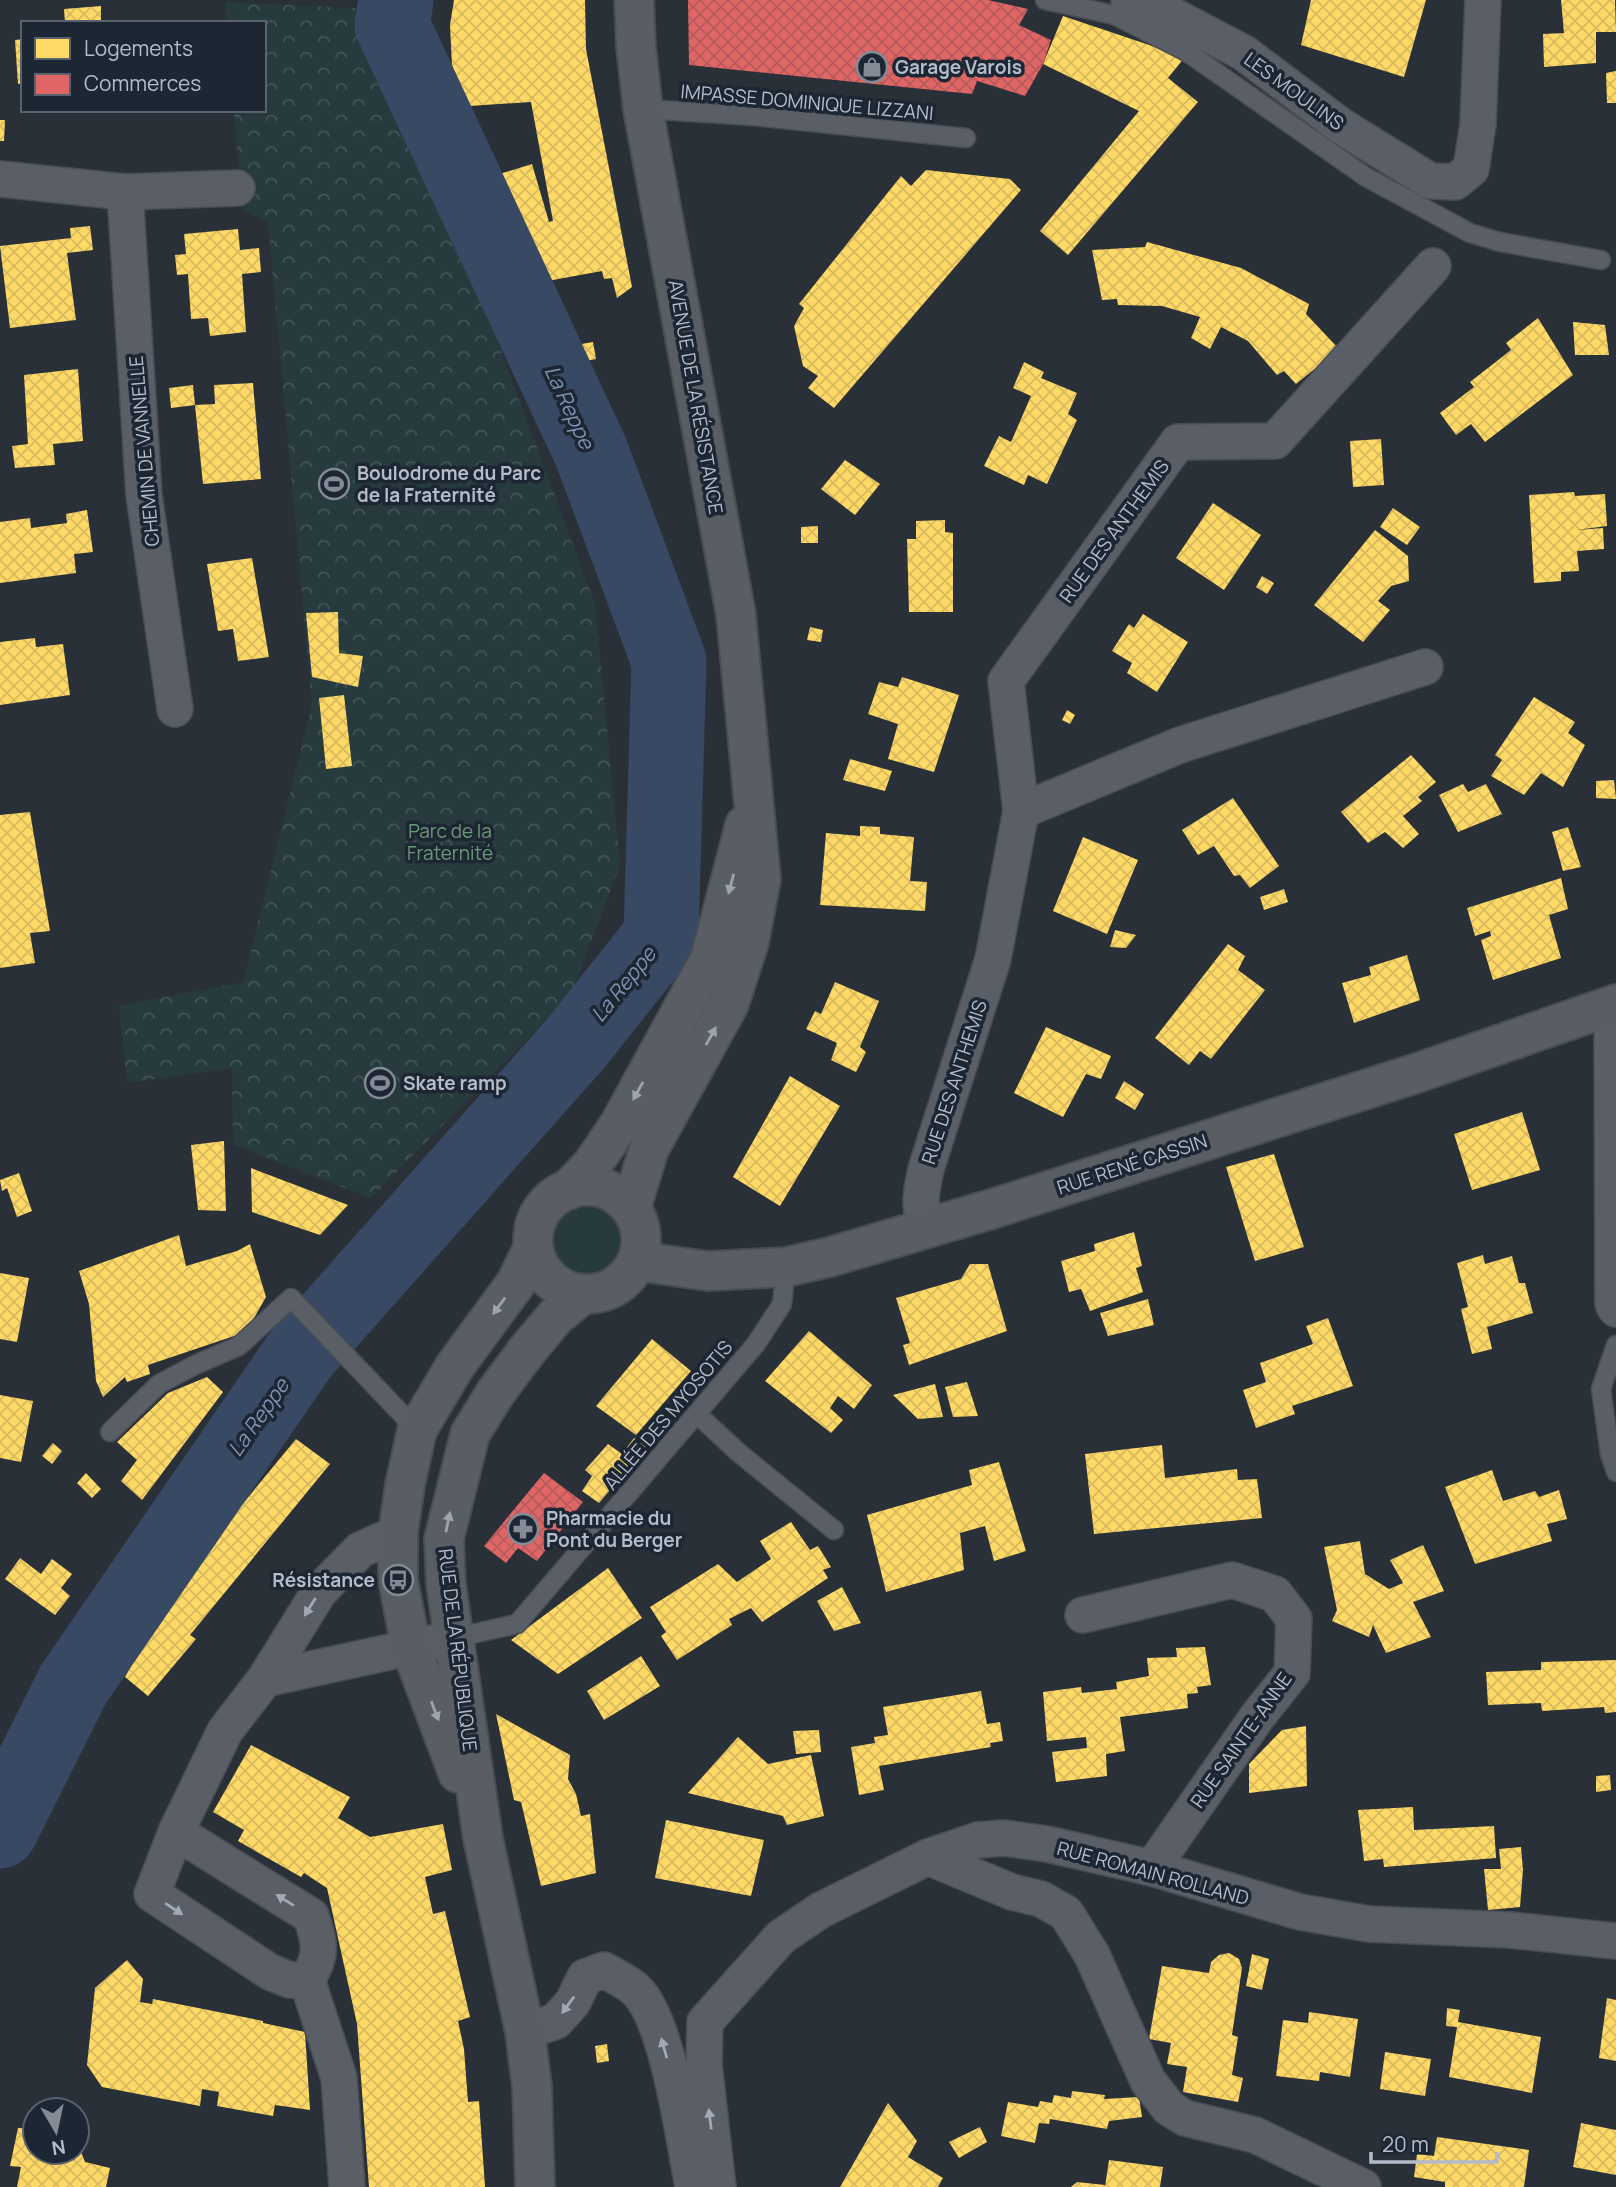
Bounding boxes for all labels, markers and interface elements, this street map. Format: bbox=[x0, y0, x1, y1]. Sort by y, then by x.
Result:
legend bbox=[21, 21, 266, 112]
text: Logements bbox=[84, 34, 193, 62]
street label: LES MOULINS bbox=[1239, 46, 1349, 136]
shop icon: Garage Varois bbox=[855, 50, 889, 84]
place label: Garage Varois bbox=[895, 54, 1022, 80]
text: Commerces bbox=[84, 69, 201, 97]
street label: IMPASSE DOMINIQUE LIZZANI bbox=[679, 78, 935, 126]
street label: AVENUE DE LA RÉSISTANCE bbox=[663, 278, 729, 516]
street label: CHEMIN DE VANNELLE bbox=[123, 355, 165, 547]
water label: La Reppe bbox=[539, 361, 602, 455]
street label: RUE DES ANTHEMIS bbox=[1053, 454, 1175, 608]
place label: Boulodrome du Parc de la Fraternité bbox=[357, 460, 541, 508]
sports icon: Boulodrome du Parc de la Fraternité bbox=[317, 467, 351, 501]
park label: Parc de la Fraternité bbox=[407, 818, 493, 866]
one-way arrow bbox=[725, 874, 736, 896]
water label: La Reppe bbox=[584, 939, 663, 1027]
street label: RUE DES ANTHEMIS bbox=[915, 996, 993, 1167]
one-way arrow bbox=[705, 1026, 717, 1046]
sports icon: Skate ramp bbox=[363, 1066, 397, 1100]
place label: Skate ramp bbox=[403, 1070, 507, 1096]
one-way arrow bbox=[632, 1081, 644, 1100]
street label: RUE RENÉ CASSIN bbox=[1054, 1127, 1210, 1201]
one-way arrow bbox=[492, 1297, 506, 1315]
street label: ALLÉE DES MYOSOTIS bbox=[598, 1335, 738, 1495]
water label: La Reppe bbox=[221, 1371, 296, 1461]
place label: Pharmacie du Pont du Berger bbox=[546, 1505, 683, 1553]
one-way arrow bbox=[443, 1511, 454, 1533]
pharmacy icon: Pharmacie du Pont du Berger bbox=[506, 1512, 540, 1546]
street label: RUE DE LA RÉPUBLIQUE bbox=[433, 1547, 483, 1753]
bus stop icon: Résistance bbox=[381, 1563, 415, 1597]
place label: Résistance bbox=[272, 1567, 375, 1593]
one-way arrow bbox=[303, 1597, 316, 1616]
street label: RUE SAINTE-ANNE bbox=[1184, 1667, 1298, 1813]
one-way arrow bbox=[429, 1701, 440, 1722]
street label: RUE ROMAIN ROLLAND bbox=[1054, 1835, 1252, 1911]
one-way arrow bbox=[275, 1893, 295, 1906]
one-way arrow bbox=[164, 1902, 184, 1915]
one-way arrow bbox=[562, 1996, 576, 2014]
one-way arrow bbox=[658, 2037, 669, 2059]
north arrow bbox=[21, 2096, 91, 2166]
one-way arrow bbox=[705, 2108, 716, 2130]
scale bar bbox=[1371, 2120, 1497, 2164]
text: 20 m bbox=[1382, 2130, 1429, 2158]
text: N bbox=[50, 2134, 67, 2162]

